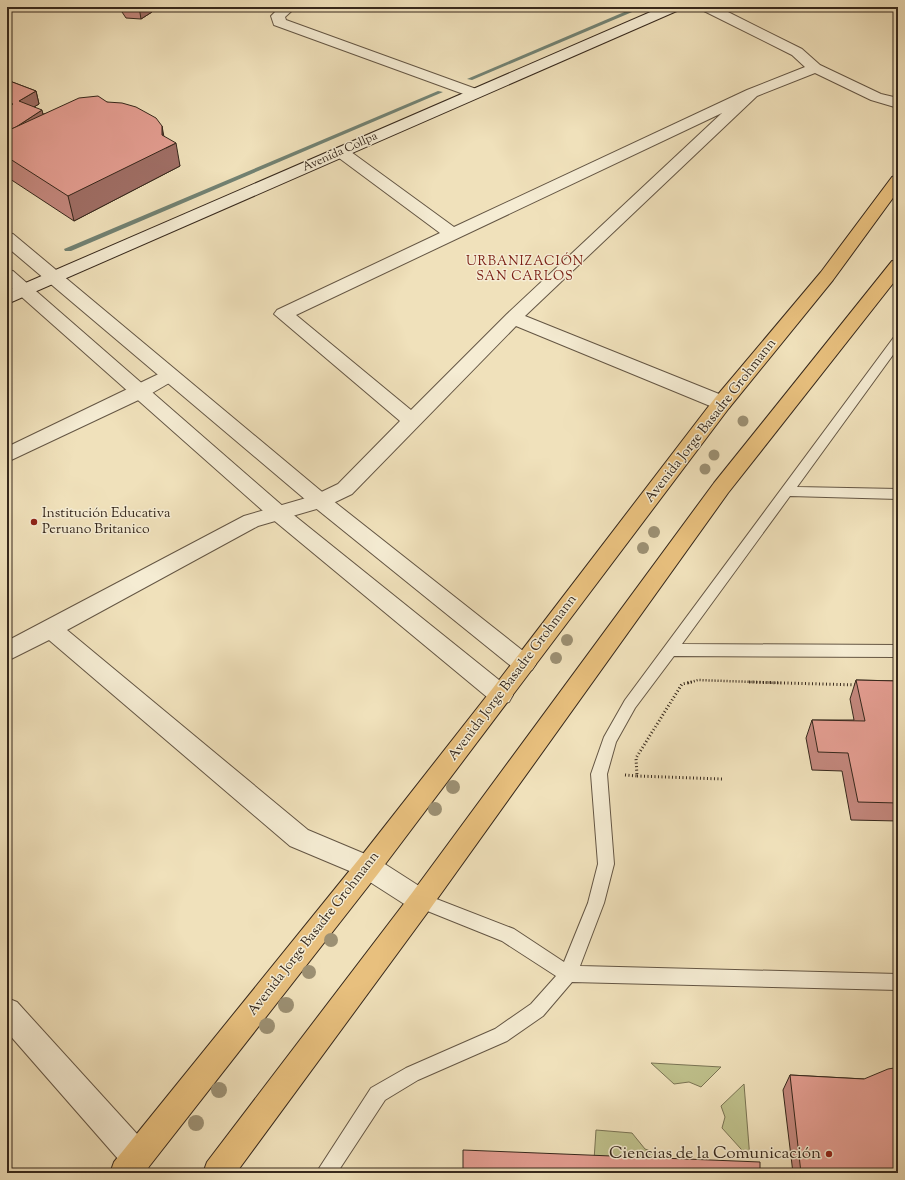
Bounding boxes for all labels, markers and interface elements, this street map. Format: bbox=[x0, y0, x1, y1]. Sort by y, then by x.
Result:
street label: Avenida Collpa bbox=[300, 127, 381, 177]
district label: URBANIZACIÓN SAN CARLOS bbox=[466, 252, 584, 286]
street label: Avenida Jorge Basadre Grohmann bbox=[640, 335, 782, 507]
place label: Institución Educativa Peruano Britanico bbox=[42, 504, 171, 540]
marker: Institución Educativa Peruano Britanico bbox=[29, 517, 39, 527]
street label: Avenida Jorge Basadre Grohmann bbox=[444, 591, 582, 765]
street label: Avenida Jorge Basadre Grohmann bbox=[243, 848, 385, 1020]
place label: Ciencias de la Comunicación bbox=[609, 1142, 821, 1166]
marker: Ciencias de la Comunicación bbox=[824, 1149, 834, 1159]

